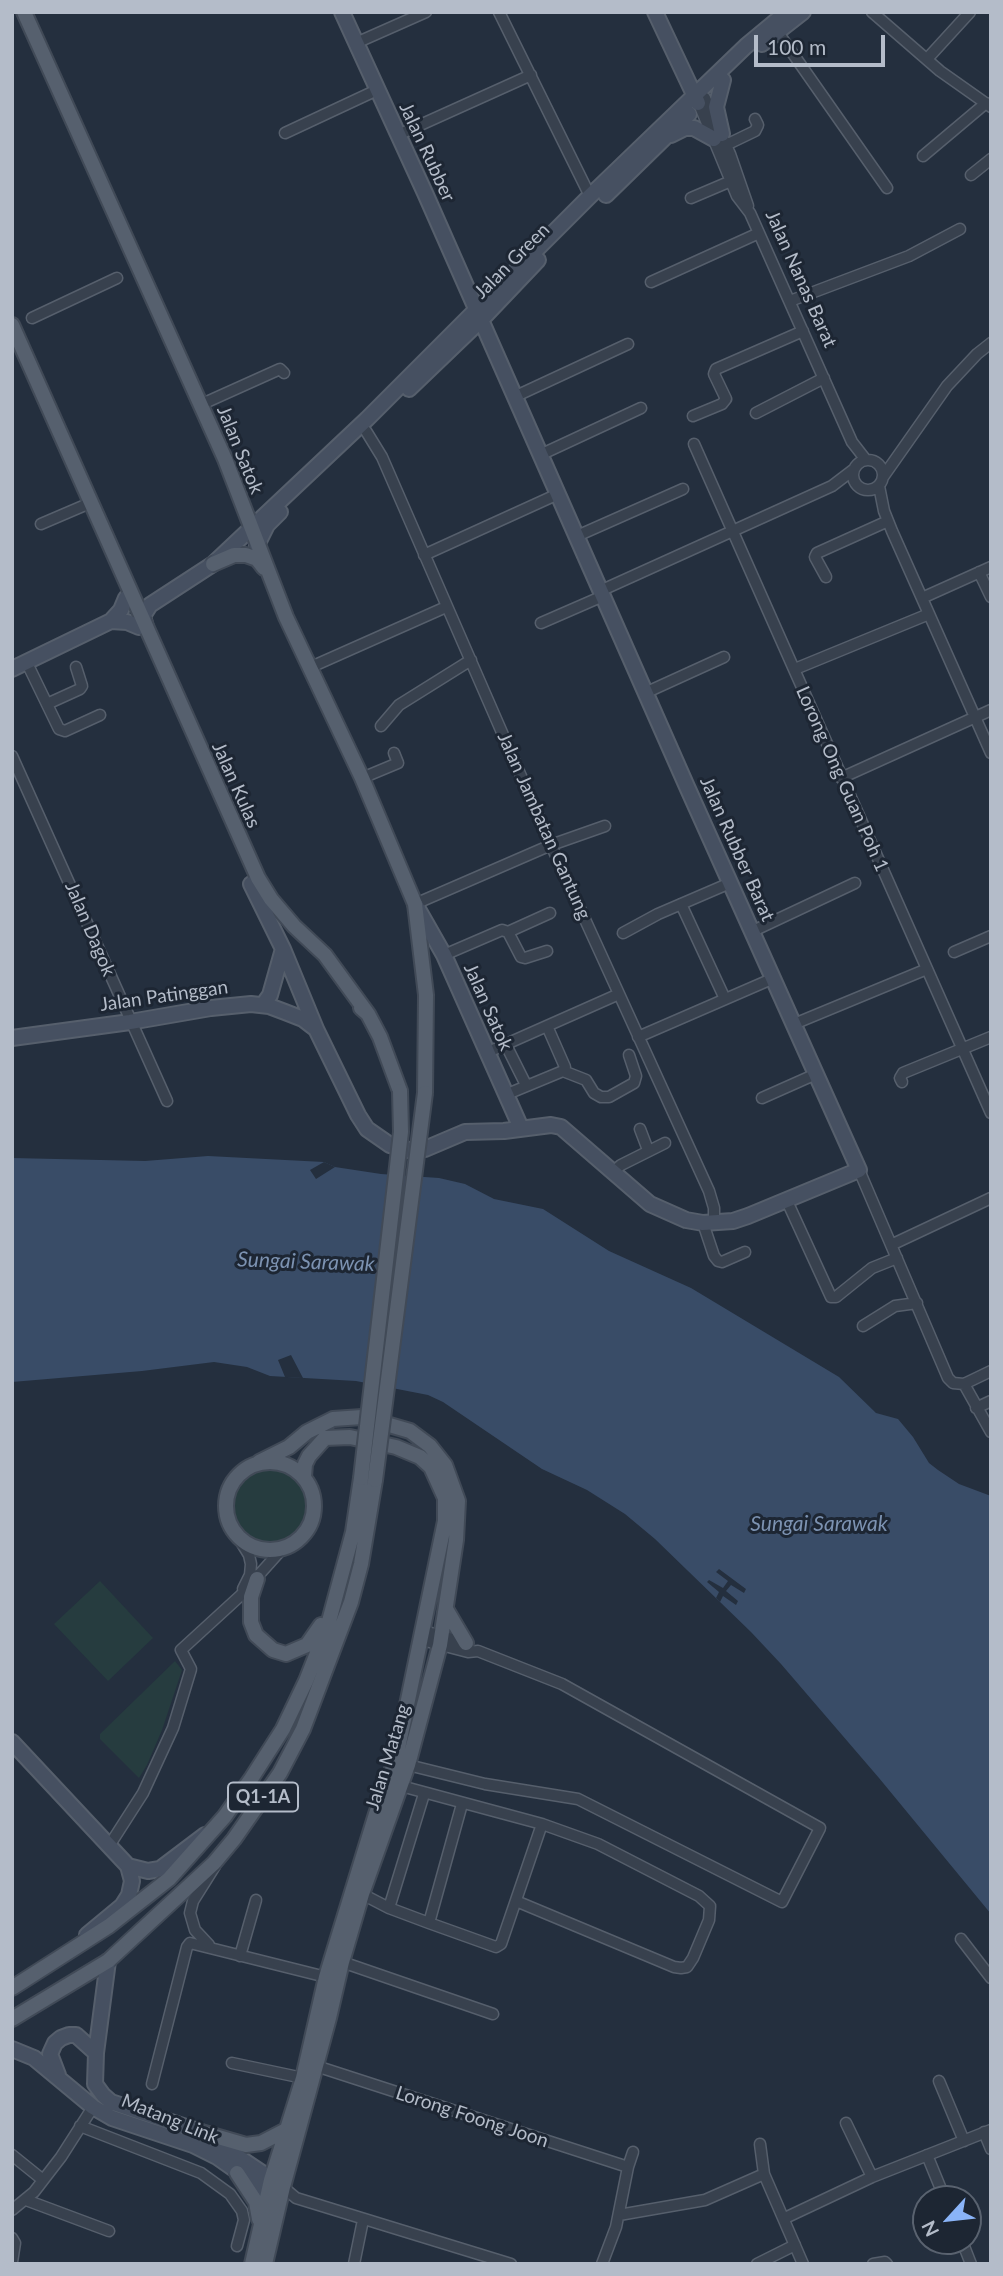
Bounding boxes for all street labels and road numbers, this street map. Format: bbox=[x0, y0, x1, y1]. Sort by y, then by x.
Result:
street label: Jalan Rubber bbox=[394, 99, 460, 205]
street label: Jalan Nanas Barat bbox=[761, 207, 841, 351]
street label: Jalan Green bbox=[470, 219, 554, 303]
street label: Jalan Satok bbox=[212, 403, 268, 497]
street label: Lorong Ong Guan Poh 1 bbox=[791, 683, 893, 875]
street label: Jalan Jambatan Gantung bbox=[492, 729, 596, 923]
street label: Jalan Kulas bbox=[207, 739, 265, 831]
street label: Jalan Rubber Barat bbox=[695, 773, 779, 925]
street label: Jalan Dagok bbox=[60, 878, 120, 980]
street label: Jalan Satok bbox=[459, 960, 517, 1054]
street label: Jalan Patinggan bbox=[99, 976, 229, 1016]
street label: Jalan Matang bbox=[361, 1701, 415, 1813]
road number: Q1-1A bbox=[228, 1782, 298, 1812]
street label: Lorong Foong Joon bbox=[393, 2082, 551, 2152]
street label: Matang Link bbox=[118, 2089, 222, 2149]

